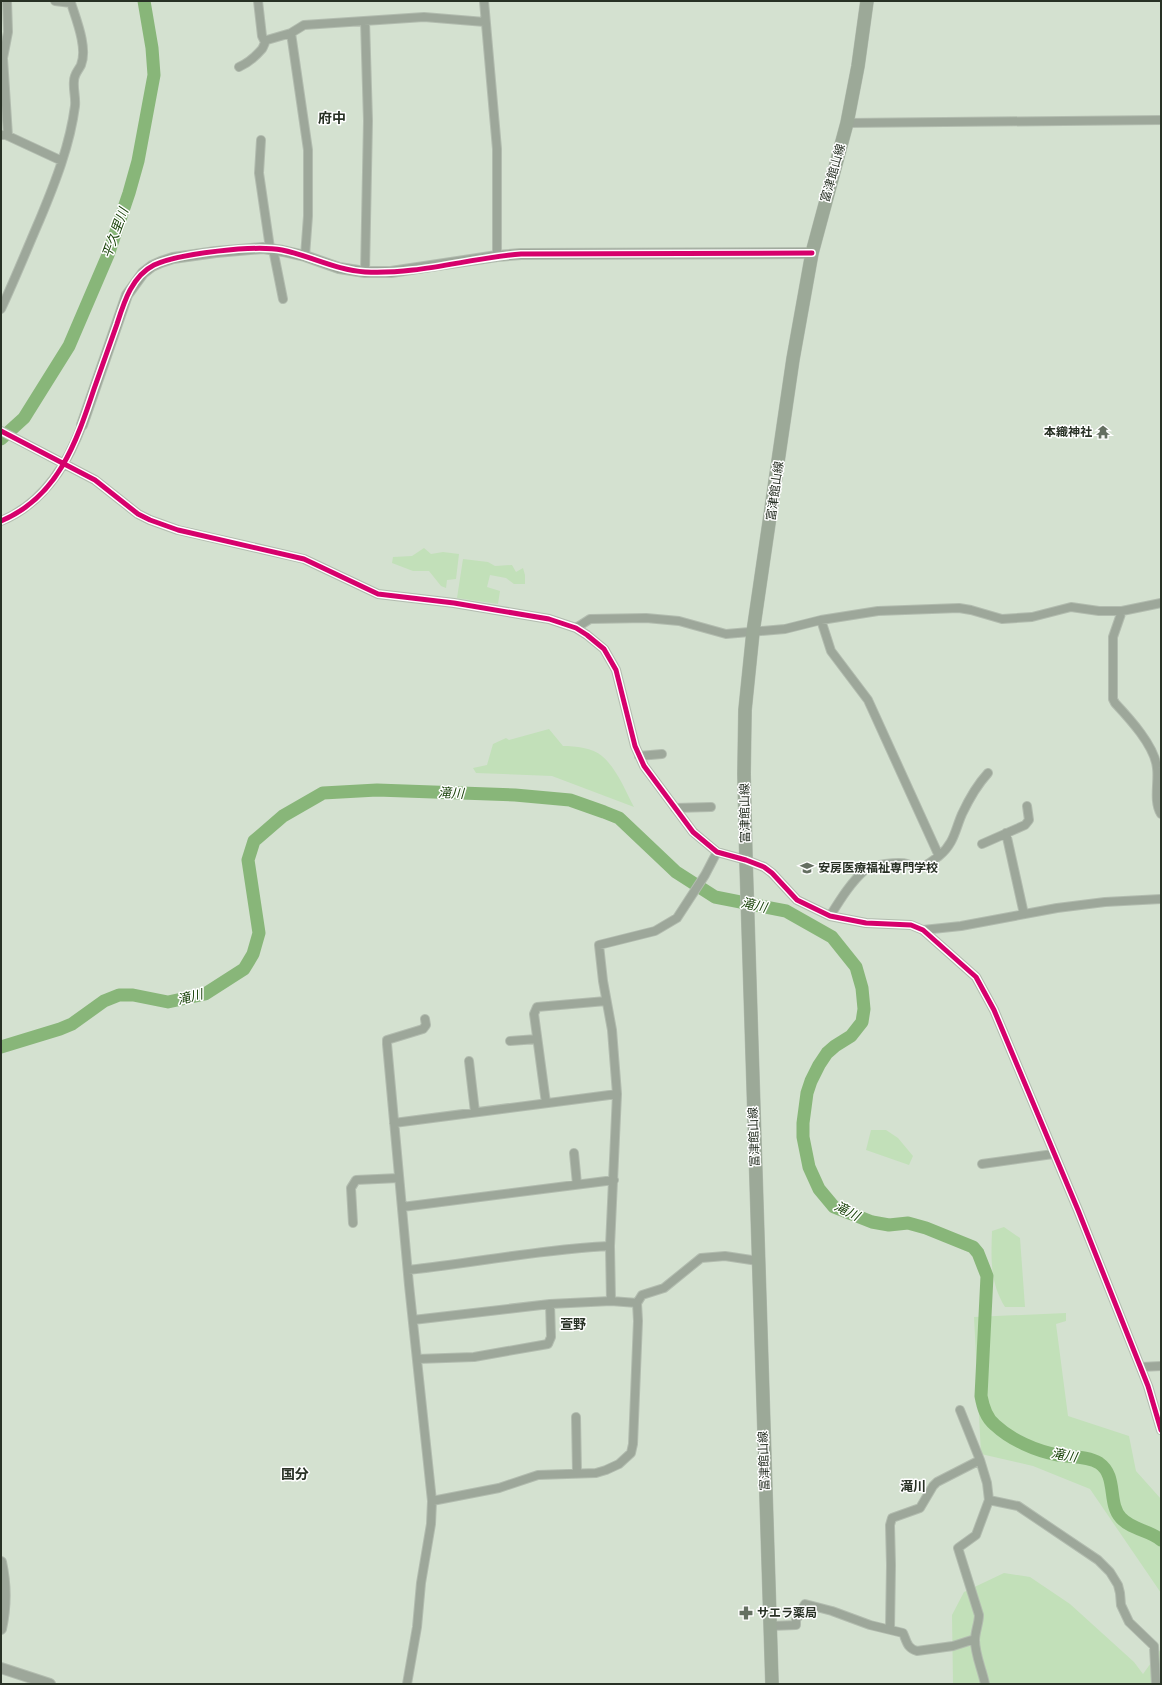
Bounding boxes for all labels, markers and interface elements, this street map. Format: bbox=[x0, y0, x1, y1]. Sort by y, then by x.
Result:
district label: 府中 bbox=[318, 110, 346, 126]
street label: 富津館山線 bbox=[818, 142, 848, 204]
water label: 平久里川 bbox=[99, 204, 132, 260]
temple icon: 本織神社 bbox=[1095, 424, 1111, 440]
place label: 本織神社 bbox=[1044, 425, 1092, 439]
street label: 富津館山線 bbox=[764, 460, 786, 522]
street label: 富津館山線 bbox=[737, 783, 753, 843]
water label: 滝川 bbox=[438, 785, 466, 801]
school or university icon: 安房医療福祉専門学校 bbox=[799, 860, 815, 876]
place label: 安房医療福祉専門学校 bbox=[818, 861, 938, 875]
water label: 滝川 bbox=[740, 895, 770, 915]
water label: 滝川 bbox=[176, 986, 206, 1007]
street label: 富津館山線 bbox=[746, 1107, 762, 1167]
water label: 滝川 bbox=[832, 1198, 864, 1224]
district label: 萱野 bbox=[560, 1317, 586, 1332]
street label: 富津館山線 bbox=[756, 1431, 772, 1491]
water label: 滝川 bbox=[1050, 1445, 1080, 1465]
district label: 国分 bbox=[281, 1466, 309, 1482]
district label: 滝川 bbox=[900, 1479, 926, 1494]
pharmacy icon: サエラ薬局 bbox=[738, 1605, 754, 1621]
place label: サエラ薬局 bbox=[757, 1606, 817, 1620]

